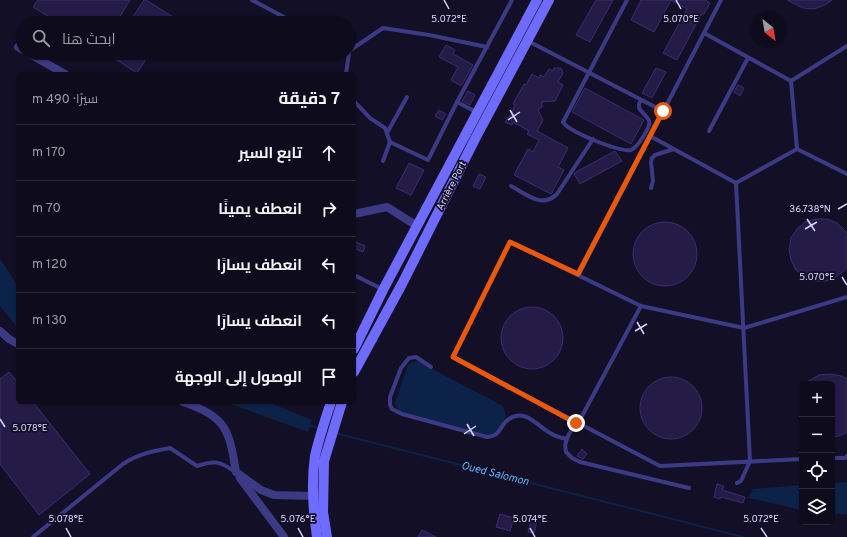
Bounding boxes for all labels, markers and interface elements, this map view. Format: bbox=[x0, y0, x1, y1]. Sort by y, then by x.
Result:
north arrow bbox=[751, 12, 787, 48]
text: 5.072°E bbox=[431, 13, 467, 26]
text: 5.070°E bbox=[663, 13, 699, 26]
search box bbox=[16, 16, 356, 60]
icon: search bbox=[30, 27, 52, 49]
text: ابحث هنا bbox=[62, 31, 116, 50]
text: 7 دقيقة bbox=[279, 89, 340, 111]
text: سيرًا · 490 m bbox=[32, 92, 98, 108]
route start bbox=[654, 102, 672, 120]
icon: ahead bbox=[318, 142, 340, 164]
text: 170 m bbox=[32, 145, 66, 161]
text: تابع السير bbox=[239, 145, 302, 164]
street label: Arrière Port bbox=[434, 159, 470, 213]
icon: right bbox=[318, 198, 340, 220]
text: 70 m bbox=[32, 201, 61, 217]
text: انعطف يمينًا bbox=[218, 201, 302, 220]
text: 36.738°N bbox=[789, 203, 831, 216]
icon: left bbox=[318, 254, 340, 276]
text: 120 m bbox=[32, 257, 67, 273]
text: انعطف يسارًا bbox=[216, 257, 302, 276]
text: 5.070°E bbox=[799, 271, 835, 284]
icon: left bbox=[318, 310, 340, 332]
text: 130 m bbox=[32, 313, 67, 329]
text: انعطف يسارًا bbox=[216, 313, 302, 332]
icon: arrive bbox=[318, 366, 340, 388]
text: الوصول إلى الوجهة bbox=[175, 369, 302, 388]
map controls bbox=[799, 381, 835, 525]
button: + bbox=[799, 381, 835, 417]
route end bbox=[567, 414, 585, 432]
button: − bbox=[799, 417, 835, 453]
text: 5.078°E bbox=[12, 422, 48, 435]
button: locate bbox=[799, 453, 835, 489]
water label: Oued Salomon bbox=[460, 459, 530, 489]
button: layers bbox=[799, 489, 835, 525]
text: 5.078°E bbox=[48, 513, 84, 526]
text: 5.076°E bbox=[280, 513, 316, 526]
text: 5.074°E bbox=[512, 513, 548, 526]
text: 5.072°E bbox=[743, 513, 779, 526]

